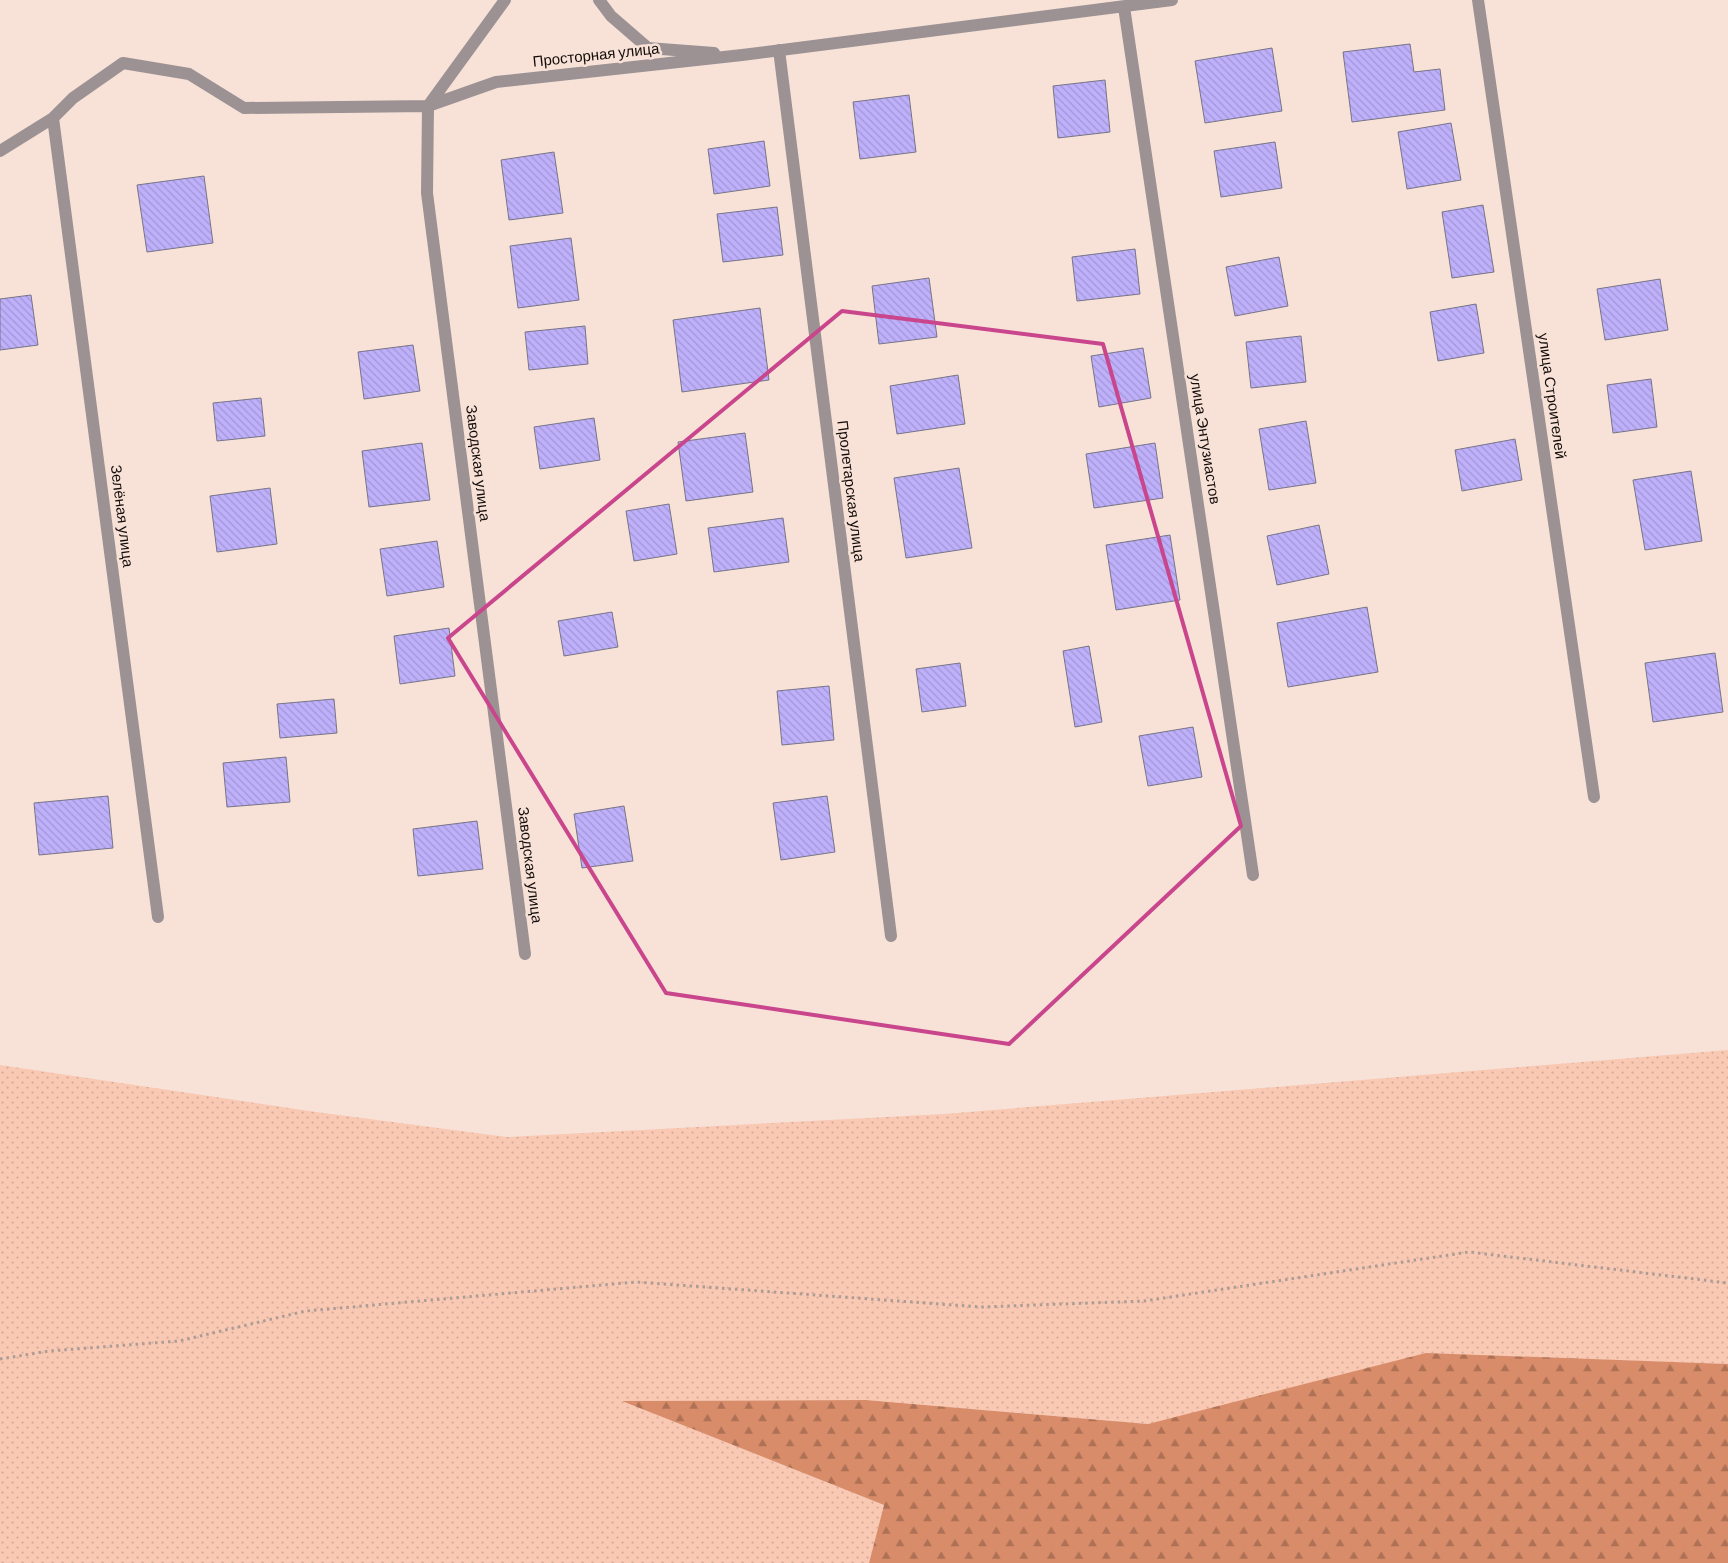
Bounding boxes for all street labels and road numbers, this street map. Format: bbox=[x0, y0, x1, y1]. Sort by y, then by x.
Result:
street label: Просторная улица bbox=[532, 38, 661, 70]
street label: улица Строителей bbox=[1535, 332, 1571, 460]
street label: улица Энтузиастов bbox=[1187, 372, 1225, 505]
street label: Заводская улица bbox=[463, 404, 495, 523]
street label: Пролетарская улица bbox=[834, 419, 870, 563]
street label: Зелёная улица bbox=[108, 464, 138, 569]
street label: Заводская улица bbox=[515, 806, 547, 925]

